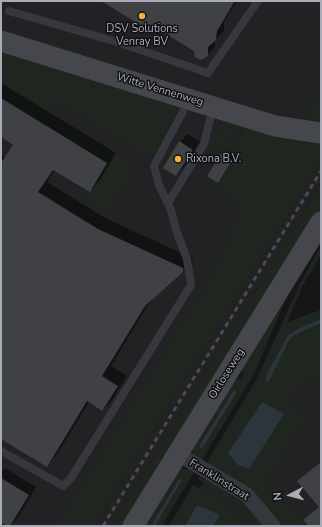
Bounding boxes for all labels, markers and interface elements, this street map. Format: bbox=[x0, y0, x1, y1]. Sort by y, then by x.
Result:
marker: DSV Solutions Venray BV bbox=[137, 11, 147, 21]
place label: DSV Solutions Venray BV bbox=[106, 22, 178, 48]
street label: Witte Vennenweg bbox=[115, 71, 205, 109]
place label: Rixona B.V. bbox=[186, 152, 241, 166]
marker: Rixona B.V. bbox=[173, 154, 183, 164]
street label: Oirloseweg bbox=[206, 346, 248, 402]
street label: Franklinstraat bbox=[187, 456, 251, 504]
north arrow bbox=[270, 475, 310, 515]
text: N bbox=[270, 491, 285, 501]

